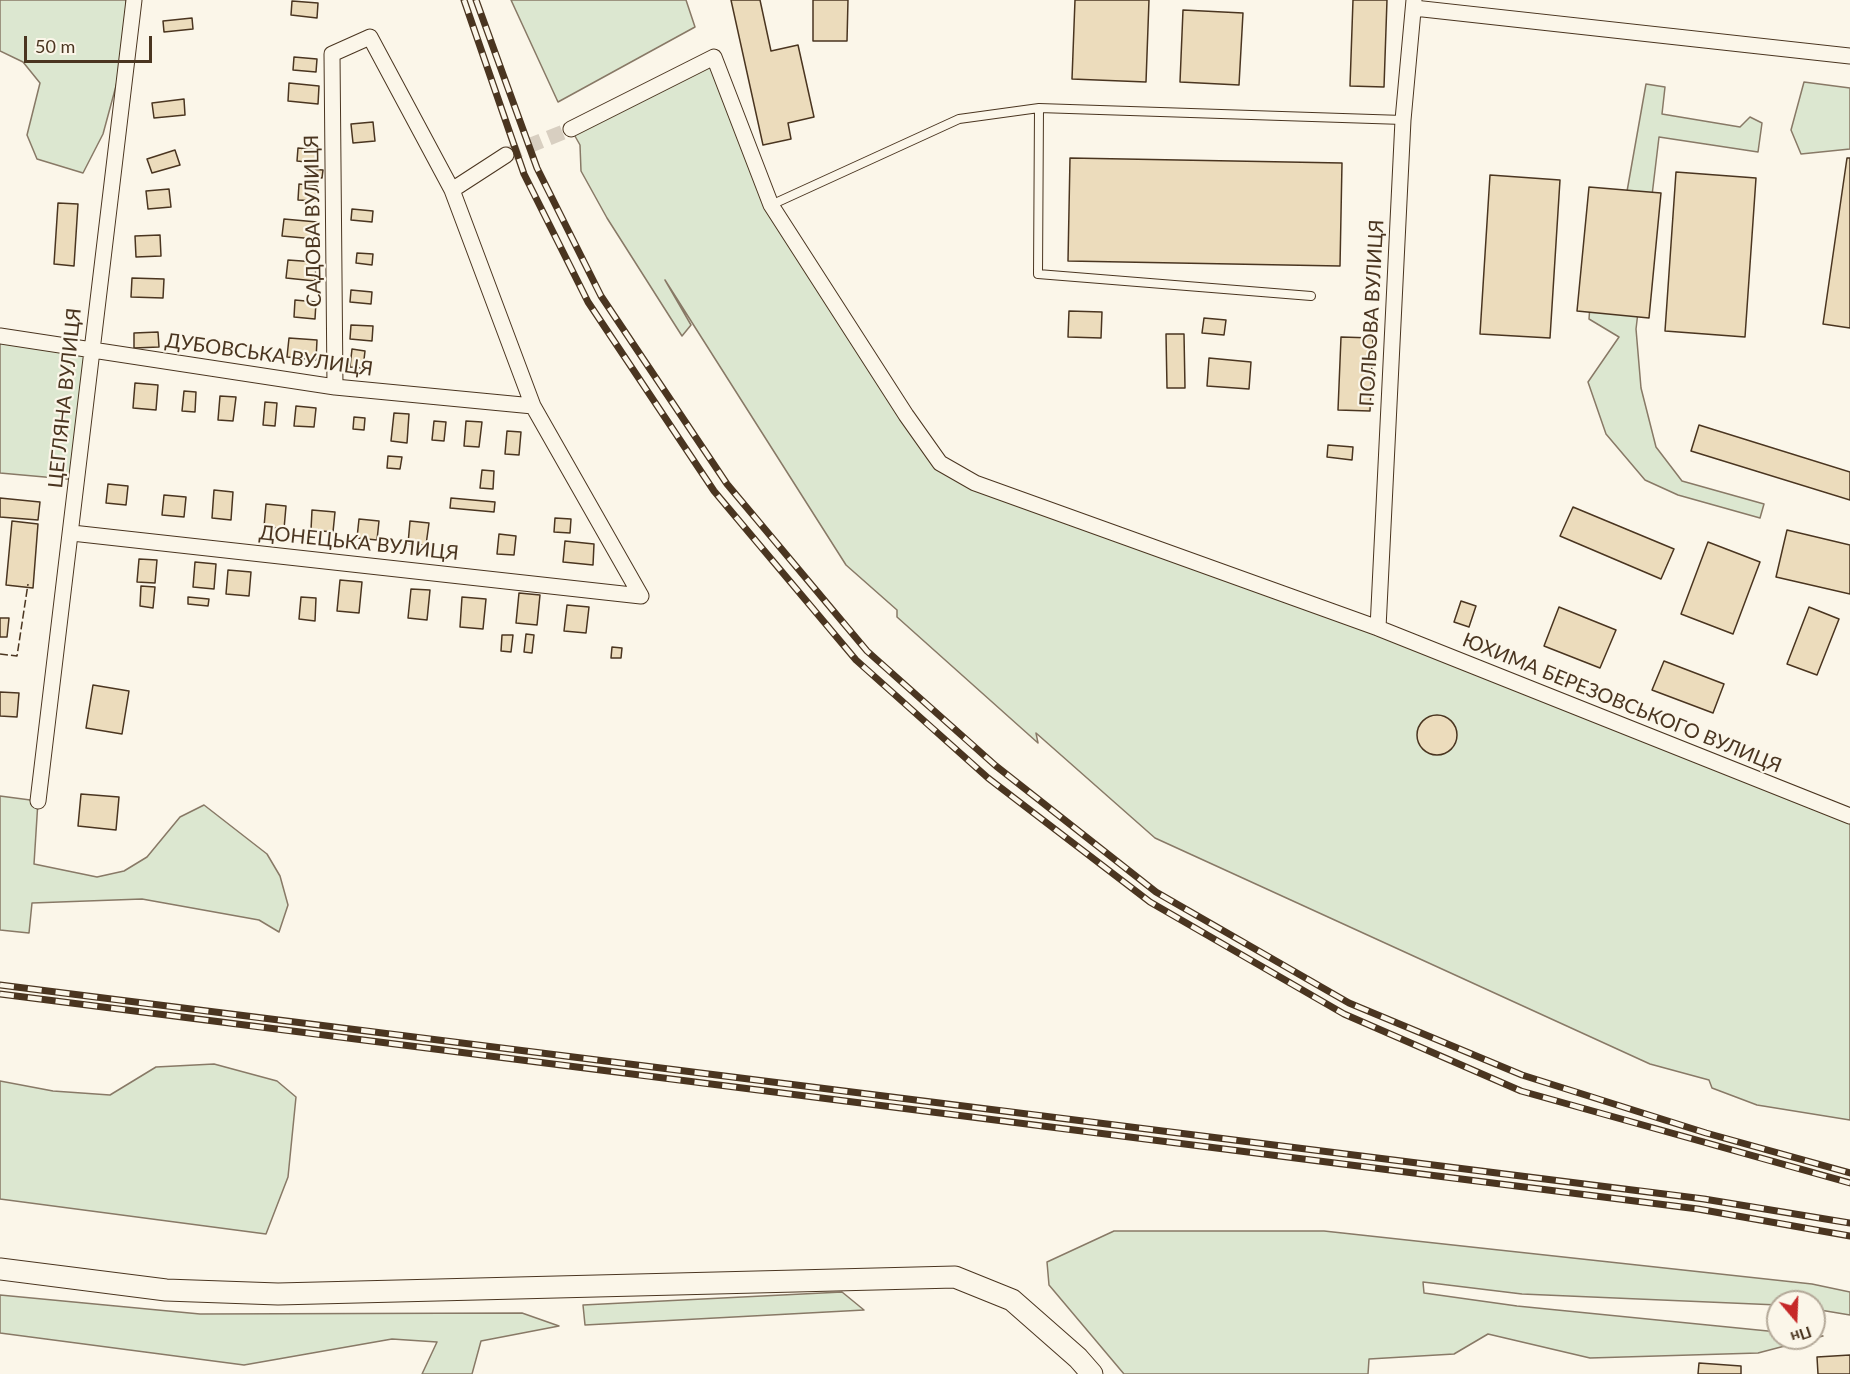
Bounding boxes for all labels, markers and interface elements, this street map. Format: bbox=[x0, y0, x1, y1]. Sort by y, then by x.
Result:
scale bar bbox=[27, 24, 154, 62]
text: 50 m bbox=[35, 35, 75, 57]
street label: САДОВА ВУЛИЦЯ bbox=[299, 135, 327, 307]
street label: ПОЛЬОВА ВУЛИЦЯ bbox=[1355, 219, 1389, 407]
street label: ЦЕГЛЯНА ВУЛИЦЯ bbox=[44, 307, 86, 489]
street label: ДУБОВСЬКА ВУЛИЦЯ bbox=[164, 329, 374, 381]
street label: ДОНЕЦЬКА ВУЛИЦЯ bbox=[258, 521, 460, 565]
street label: ЮХИМА БЕРЕЗОВСЬКОГО ВУЛИЦЯ bbox=[1459, 628, 1785, 778]
north arrow bbox=[1766, 1290, 1826, 1350]
text: Пн bbox=[1788, 1323, 1814, 1348]

